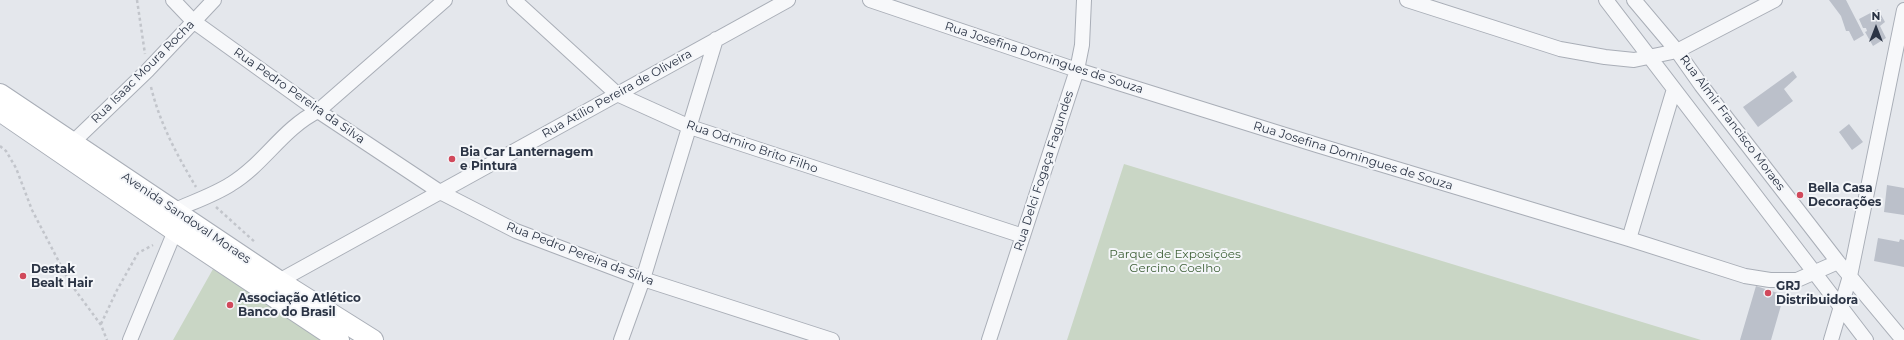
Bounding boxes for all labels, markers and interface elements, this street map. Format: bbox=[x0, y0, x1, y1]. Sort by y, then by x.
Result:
north arrow bbox=[1856, 8, 1896, 48]
text: N bbox=[1872, 9, 1880, 23]
street label: Rua Isaac Moura Rocha bbox=[88, 17, 198, 127]
street label: Rua Josefina Domingues de Souza bbox=[943, 19, 1145, 97]
street label: Rua Pedro Pereira da Silva bbox=[231, 45, 367, 147]
street label: Rua Atílio Pereira de Oliveira bbox=[539, 47, 695, 141]
street label: Rua Almir Francisco Moraes bbox=[1676, 52, 1788, 194]
street label: Rua Delci Fogaça Fagundes bbox=[1011, 89, 1077, 253]
street label: Rua Odmiro Brito Filho bbox=[684, 118, 820, 176]
street label: Rua Josefina Domingues de Souza bbox=[1251, 119, 1455, 193]
place label: Bia Car Lanternagem e Pintura bbox=[460, 145, 593, 173]
marker: Bia Car Lanternagem e Pintura bbox=[447, 154, 457, 164]
street label: Avenida Sandoval Moraes bbox=[119, 169, 253, 267]
place label: Bella Casa Decorações bbox=[1808, 181, 1881, 209]
marker: Bella Casa Decorações bbox=[1795, 190, 1805, 200]
street label: Rua Pedro Pereira da Silva bbox=[504, 219, 656, 289]
park label: Parque de Exposições Gercino Coelho bbox=[1109, 247, 1241, 275]
place label: Destak Bealt Hair bbox=[31, 262, 93, 290]
marker: Destak Bealt Hair bbox=[18, 271, 28, 281]
place label: GRJ Distribuidora bbox=[1776, 279, 1858, 307]
marker: GRJ Distribuidora bbox=[1763, 288, 1773, 298]
place label: Associação Atlético Banco do Brasil bbox=[238, 291, 361, 319]
marker: Associação Atlético Banco do Brasil bbox=[225, 300, 235, 310]

